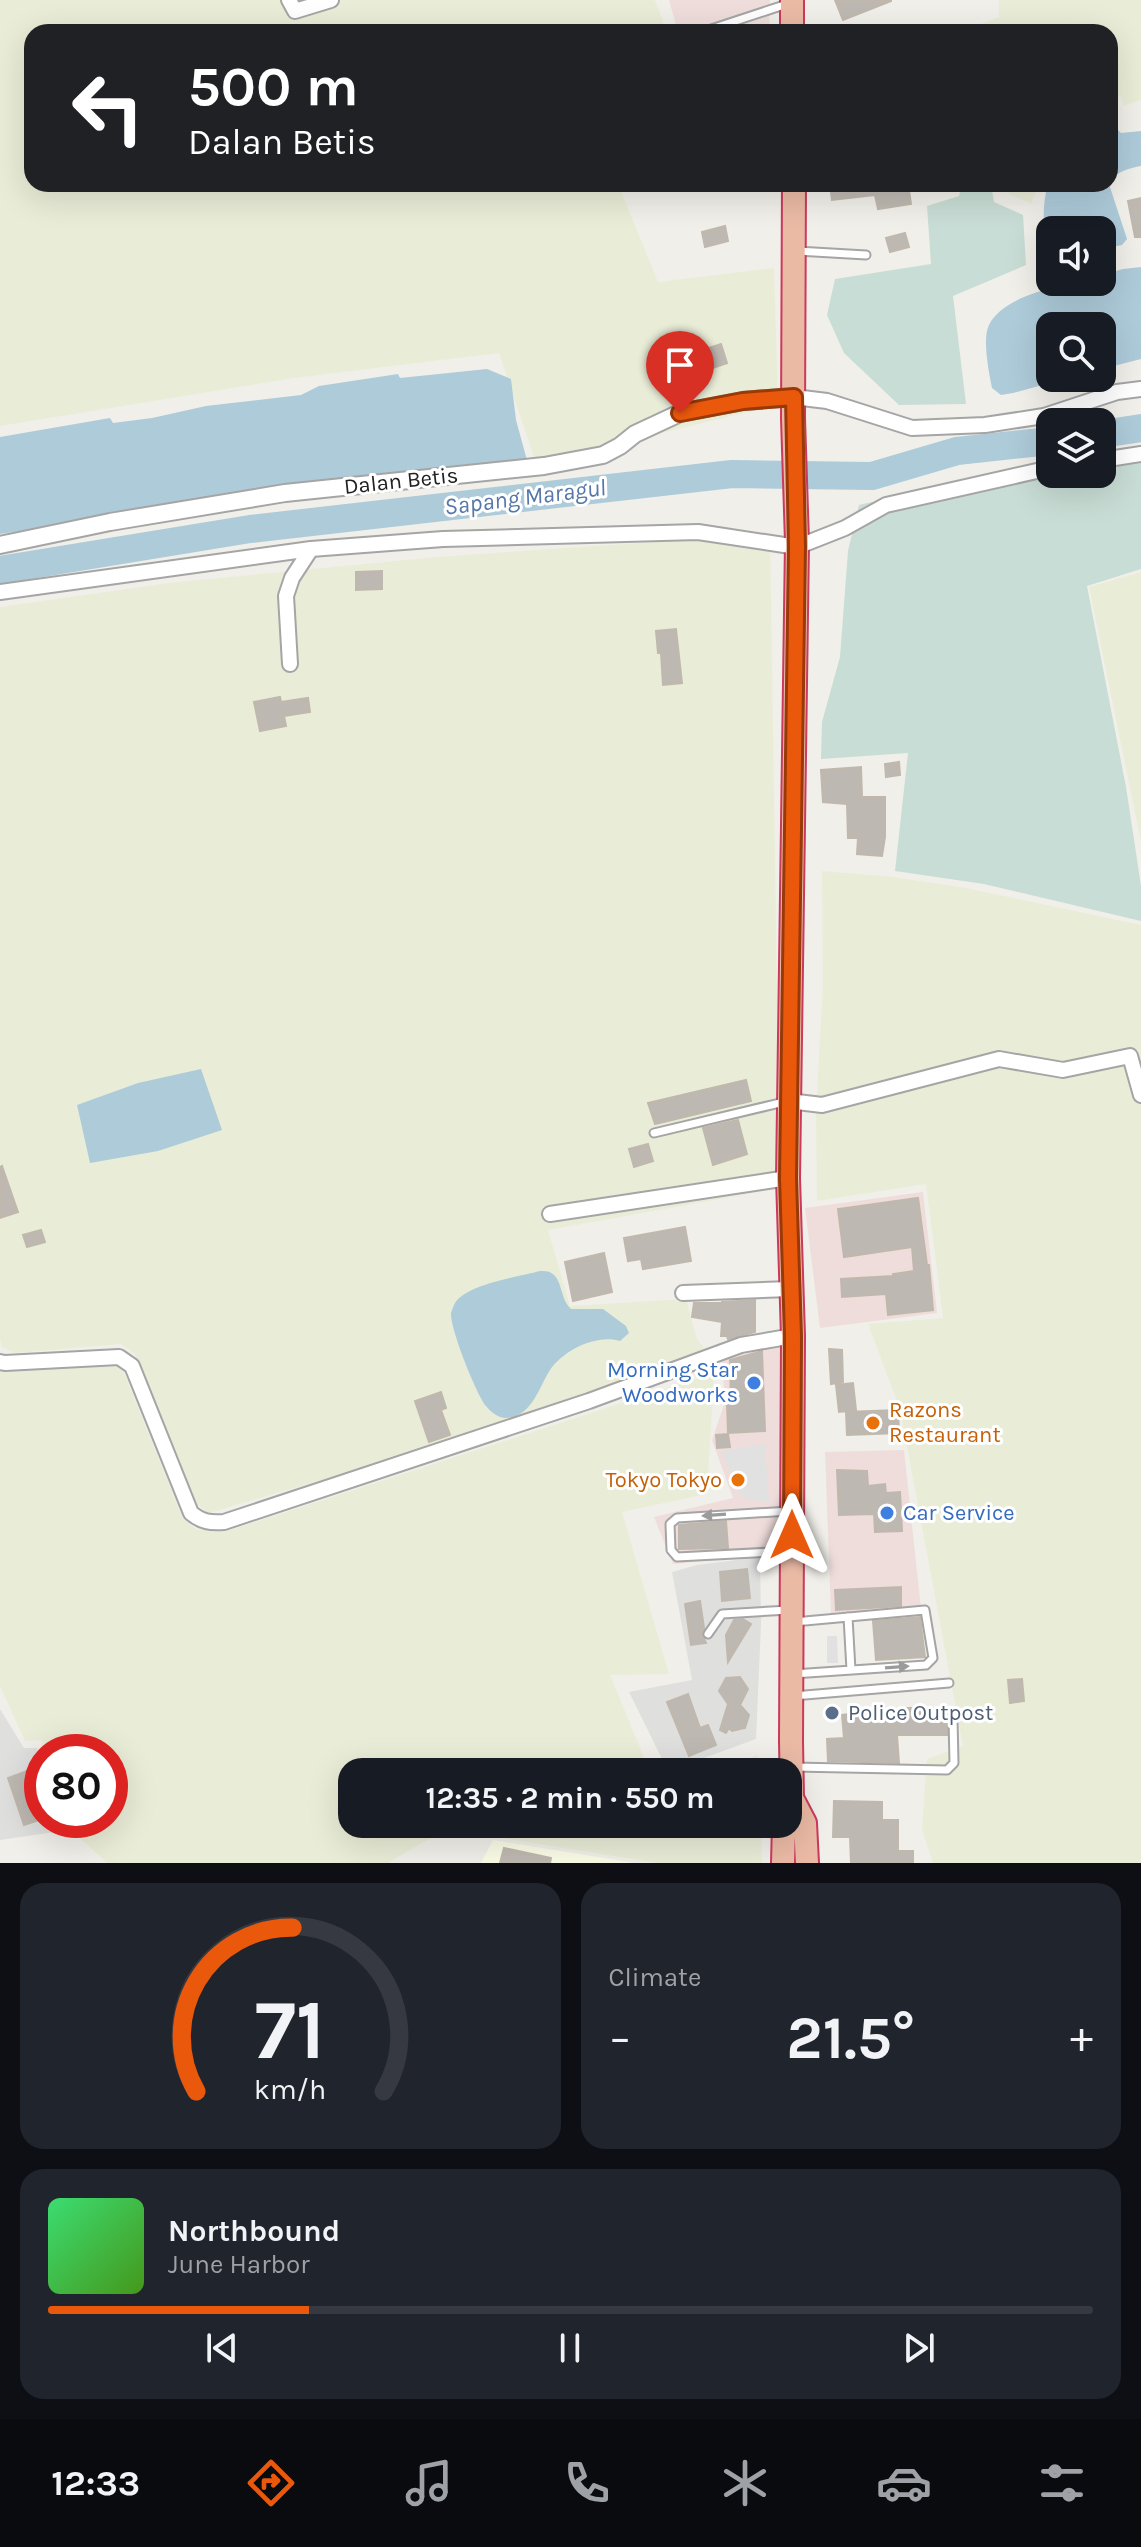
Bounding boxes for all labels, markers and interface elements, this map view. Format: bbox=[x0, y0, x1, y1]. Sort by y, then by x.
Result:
text: 500 m bbox=[188, 54, 359, 119]
icon: left bbox=[56, 56, 160, 160]
text: Dalan Betis bbox=[188, 121, 376, 163]
map controls bbox=[1036, 216, 1116, 488]
button: sound bbox=[1036, 216, 1116, 296]
button: search bbox=[1036, 312, 1116, 392]
pin bbox=[646, 331, 714, 413]
icon: arrive bbox=[658, 343, 702, 387]
button: layers bbox=[1036, 408, 1116, 488]
street label: Dalan Betis bbox=[343, 462, 459, 500]
water label: Sapang Maragul bbox=[443, 473, 607, 521]
place label: Morning Star Woodworks bbox=[607, 1357, 738, 1408]
marker: Morning Star Woodworks bbox=[745, 1374, 763, 1392]
place label: Razons Restaurant bbox=[889, 1397, 1001, 1448]
marker: Razons Restaurant bbox=[864, 1414, 882, 1432]
place label: Tokyo Tokyo bbox=[606, 1467, 722, 1493]
marker: Tokyo Tokyo bbox=[729, 1471, 747, 1489]
position arrow bbox=[750, 1493, 834, 1577]
place label: Car Service bbox=[903, 1500, 1015, 1526]
marker: Car Service bbox=[878, 1504, 896, 1522]
one-way arrow bbox=[701, 1509, 726, 1522]
one-way arrow bbox=[885, 1660, 910, 1673]
place label: Police Outpost bbox=[848, 1700, 993, 1726]
marker: Police Outpost bbox=[823, 1704, 841, 1722]
speed limit sign: 80 bbox=[24, 1734, 128, 1838]
text: 12:35 · 2 min · 550 m bbox=[425, 1780, 715, 1816]
text: Climate bbox=[609, 1962, 701, 1993]
text: 71 bbox=[255, 1982, 326, 2079]
text: 21.5° bbox=[786, 2003, 915, 2073]
text: − bbox=[609, 2012, 632, 2063]
text: + bbox=[1070, 2012, 1093, 2063]
text: km/h bbox=[254, 2073, 326, 2106]
text: Northbound bbox=[168, 2213, 340, 2249]
text: June Harbor bbox=[168, 2249, 310, 2280]
icon: previous bbox=[200, 2326, 244, 2370]
icon: pause bbox=[548, 2326, 592, 2370]
icon: next bbox=[897, 2326, 941, 2370]
icon: directions bbox=[243, 2455, 299, 2511]
icon: music bbox=[401, 2455, 457, 2511]
icon: phone bbox=[559, 2455, 615, 2511]
icon: climate bbox=[717, 2455, 773, 2511]
icon: car bbox=[876, 2455, 932, 2511]
icon: filters bbox=[1034, 2455, 1090, 2511]
text: 12:33 bbox=[51, 2462, 140, 2504]

